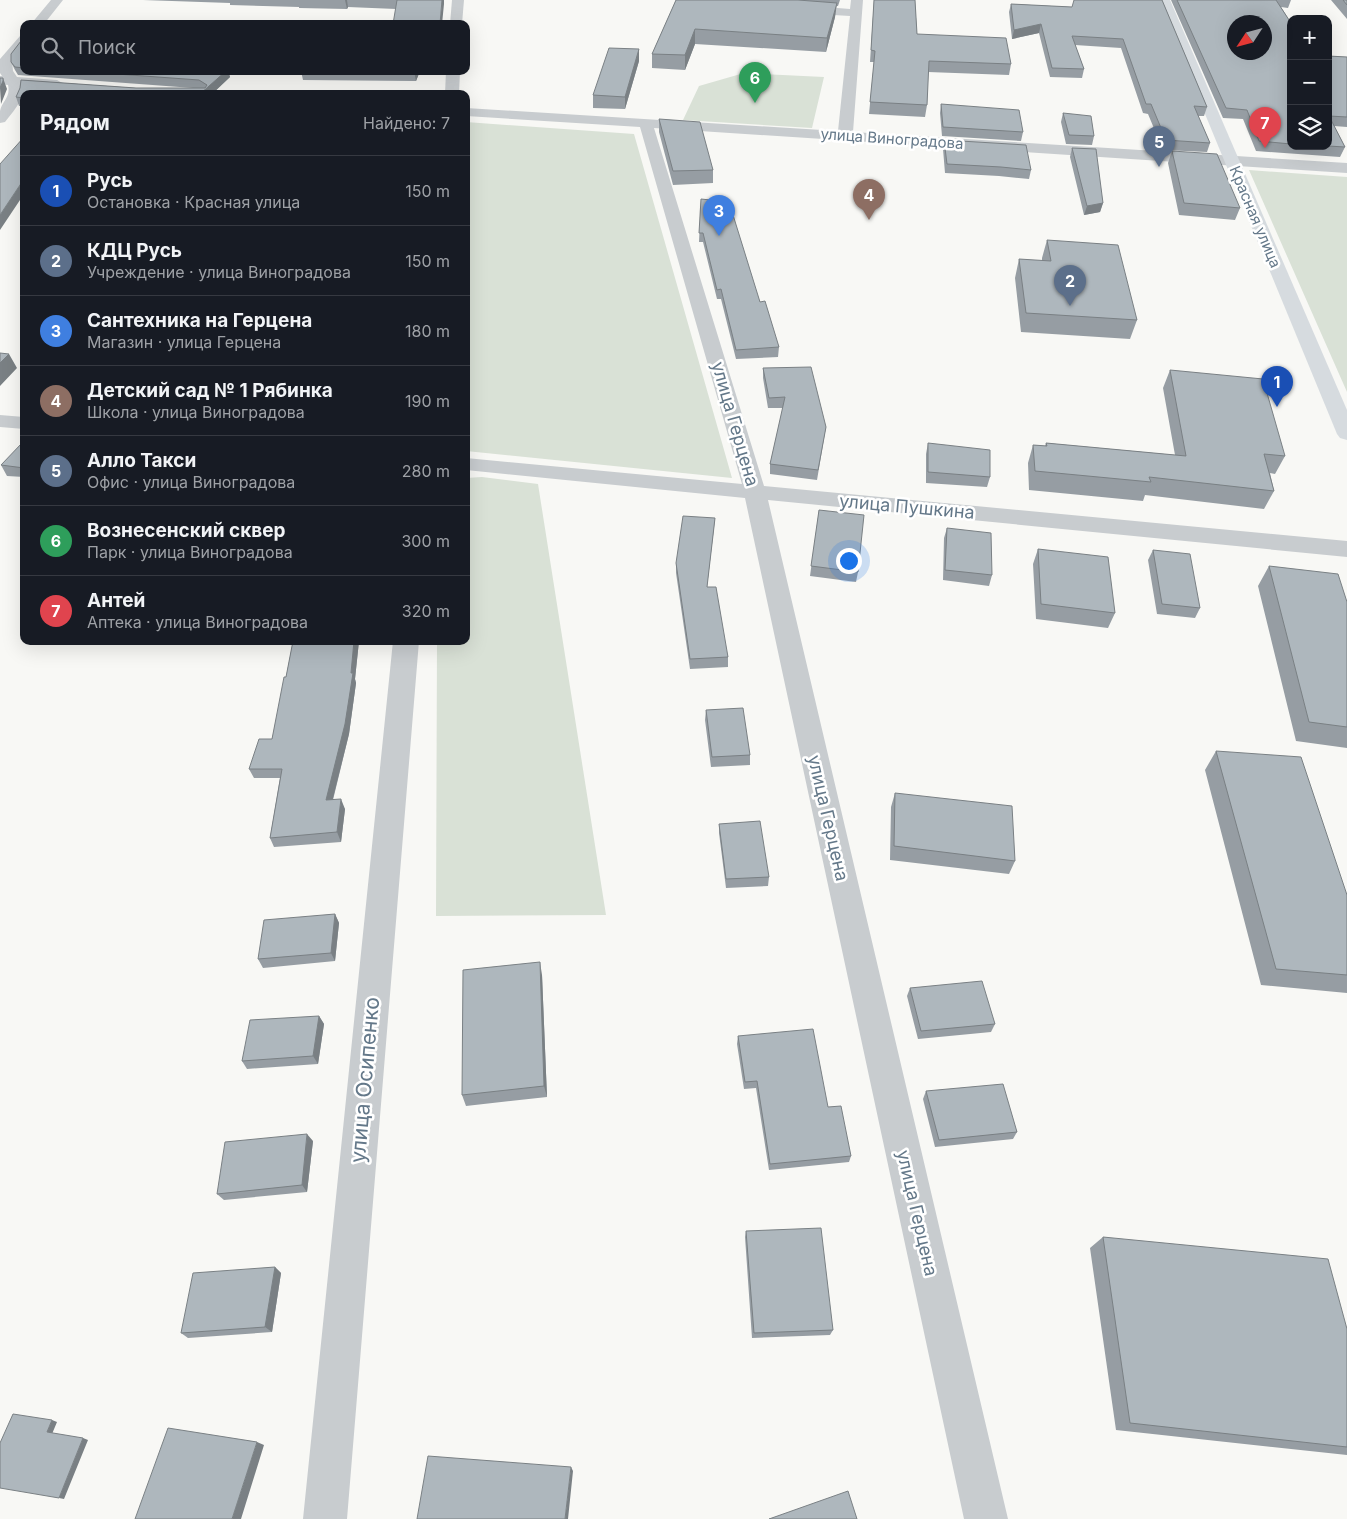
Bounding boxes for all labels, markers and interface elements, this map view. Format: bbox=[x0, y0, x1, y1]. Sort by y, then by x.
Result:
north arrow bbox=[1227, 15, 1272, 60]
map controls bbox=[1287, 15, 1332, 150]
button: + bbox=[1287, 15, 1332, 60]
search box bbox=[20, 20, 470, 75]
icon: search bbox=[38, 34, 66, 62]
text: Поиск bbox=[78, 36, 136, 59]
button: − bbox=[1287, 60, 1332, 105]
pin: 6 bbox=[739, 62, 771, 103]
button: layers bbox=[1287, 105, 1332, 150]
pin: 7 bbox=[1249, 107, 1281, 148]
text: Рядом bbox=[40, 110, 110, 135]
text: Найдено: 7 bbox=[363, 113, 450, 133]
street label: улица Виноградова bbox=[820, 124, 964, 153]
pin: 5 bbox=[1143, 126, 1175, 167]
street label: Красная улица bbox=[1225, 163, 1285, 271]
text: Русь bbox=[87, 169, 133, 192]
pin: 4 bbox=[853, 179, 885, 220]
text: 1 bbox=[53, 181, 59, 201]
text: 150 m bbox=[405, 181, 450, 201]
text: Остановка · Красная улица bbox=[87, 192, 300, 212]
pin: 3 bbox=[703, 195, 735, 236]
text: КДЦ Русь bbox=[87, 239, 182, 262]
text: 2 bbox=[51, 251, 61, 271]
text: 150 m bbox=[405, 251, 450, 271]
text: Учреждение · улица Виноградова bbox=[87, 262, 351, 282]
pin: 2 bbox=[1054, 265, 1086, 306]
text: Сантехника на Герцена bbox=[87, 309, 312, 332]
text: 3 bbox=[51, 321, 61, 341]
text: 180 m bbox=[405, 321, 450, 341]
text: Магазин · улица Герцена bbox=[87, 332, 281, 352]
street label: улица Герцена bbox=[708, 359, 763, 489]
pin: 1 bbox=[1261, 366, 1293, 407]
text: Детский сад № 1 Рябинка bbox=[87, 379, 333, 402]
text: 4 bbox=[51, 391, 61, 411]
text: 190 m bbox=[405, 391, 450, 411]
text: Школа · улица Виноградова bbox=[87, 402, 305, 422]
text: Алло Такси bbox=[87, 449, 196, 472]
text: 5 bbox=[51, 461, 61, 481]
text: 280 m bbox=[402, 461, 450, 481]
text: Офис · улица Виноградова bbox=[87, 472, 295, 492]
street label: улица Пушкина bbox=[839, 490, 976, 523]
text: Вознесенский сквер bbox=[87, 519, 285, 542]
text: 6 bbox=[51, 531, 61, 551]
text: 300 m bbox=[401, 531, 450, 551]
text: Парк · улица Виноградова bbox=[87, 542, 293, 562]
your location bbox=[836, 548, 862, 574]
text: Антей bbox=[87, 589, 145, 612]
text: 7 bbox=[51, 601, 61, 621]
text: 320 m bbox=[402, 601, 450, 621]
text: Аптека · улица Виноградова bbox=[87, 612, 308, 632]
street label: улица Герцена bbox=[804, 753, 853, 883]
street label: улица Осипенко bbox=[345, 996, 384, 1164]
street label: улица Герцена bbox=[893, 1148, 942, 1278]

